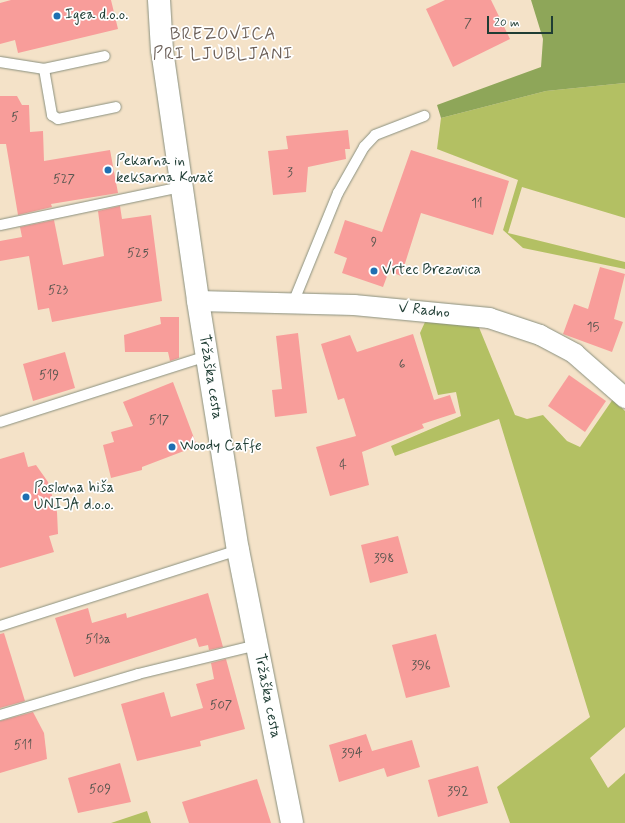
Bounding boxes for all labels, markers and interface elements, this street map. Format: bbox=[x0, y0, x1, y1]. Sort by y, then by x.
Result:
place label: Igea d.o.o. bbox=[65, 7, 128, 25]
scale bar bbox=[489, 8, 555, 34]
marker: Igea d.o.o. bbox=[52, 11, 62, 21]
text: 20 m bbox=[494, 15, 520, 31]
house number: 7 bbox=[464, 16, 472, 32]
district label: BREZOVICA PRI LJUBLJANI bbox=[156, 25, 290, 65]
house number: 5 bbox=[11, 110, 19, 126]
place label: Pekarna in keksarna Kovač bbox=[116, 152, 215, 187]
marker: Pekarna in keksarna Kovač bbox=[103, 165, 113, 175]
house number: 3 bbox=[287, 165, 293, 181]
house number: 527 bbox=[53, 172, 75, 188]
house number: 11 bbox=[471, 196, 483, 212]
house number: 9 bbox=[371, 235, 377, 251]
house number: 525 bbox=[127, 246, 149, 262]
place label: Vrtec Brezovica bbox=[382, 262, 481, 280]
marker: Vrtec Brezovica bbox=[369, 266, 379, 276]
house number: 523 bbox=[48, 283, 68, 299]
street label: V Radno bbox=[396, 299, 452, 323]
house number: 15 bbox=[587, 320, 599, 336]
street label: Tržaška cesta bbox=[194, 333, 226, 421]
house number: 6 bbox=[399, 357, 405, 373]
house number: 519 bbox=[39, 368, 59, 384]
house number: 517 bbox=[149, 413, 169, 429]
place label: Woody Caffe bbox=[180, 438, 262, 456]
marker: Woody Caffe bbox=[167, 442, 177, 452]
house number: 4 bbox=[339, 458, 347, 474]
place label: Poslovna hiša UNIJA d.o.o. bbox=[34, 479, 114, 514]
marker: Poslovna hiša UNIJA d.o.o. bbox=[21, 492, 31, 502]
house number: 398 bbox=[374, 551, 394, 567]
house number: 513a bbox=[85, 632, 111, 648]
street label: Tržaška cesta bbox=[250, 652, 284, 740]
house number: 396 bbox=[411, 658, 431, 674]
house number: 507 bbox=[210, 698, 232, 714]
house number: 511 bbox=[14, 738, 32, 754]
house number: 394 bbox=[341, 746, 363, 762]
house number: 509 bbox=[89, 782, 111, 798]
house number: 392 bbox=[447, 784, 469, 800]

